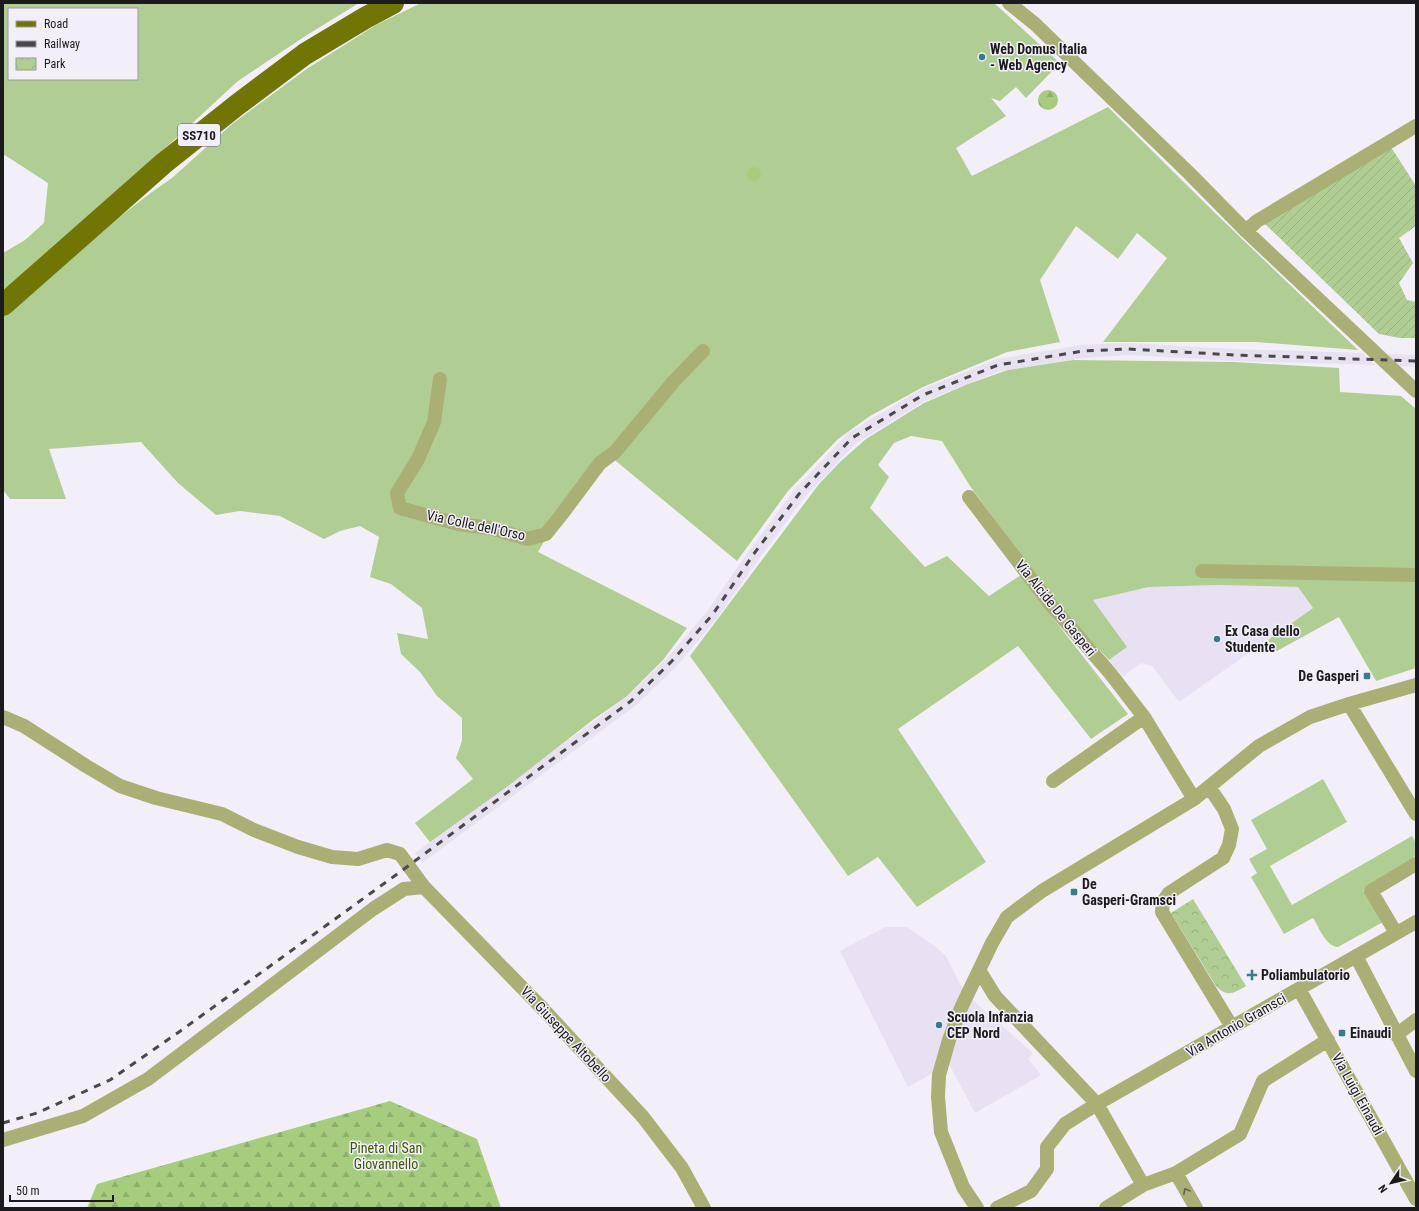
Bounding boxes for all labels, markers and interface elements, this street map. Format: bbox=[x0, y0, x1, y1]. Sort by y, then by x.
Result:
legend bbox=[8, 8, 138, 80]
text: Road bbox=[44, 17, 68, 31]
text: Railway bbox=[44, 37, 80, 51]
place label: Web Domus Italia - Web Agency bbox=[990, 41, 1088, 73]
marker: Web Domus Italia - Web Agency bbox=[977, 52, 987, 62]
text: Park bbox=[44, 57, 66, 71]
road number: SS710 bbox=[178, 124, 220, 146]
street label: Via Colle dell'Orso bbox=[425, 507, 527, 543]
street label: Via Alcide De Gasperi bbox=[1012, 557, 1100, 659]
place label: Ex Casa dello Studente bbox=[1225, 623, 1300, 655]
marker: Ex Casa dello Studente bbox=[1212, 634, 1222, 644]
place label: De Gasperi bbox=[1298, 668, 1359, 684]
marker: De Gasperi bbox=[1362, 671, 1372, 681]
place label: De Gasperi-Gramsci bbox=[1082, 876, 1176, 908]
marker: De Gasperi-Gramsci bbox=[1069, 887, 1079, 897]
place label: Poliambulatorio bbox=[1261, 967, 1350, 983]
marker: Poliambulatorio bbox=[1246, 969, 1258, 981]
street label: Via Giuseppe Altobello bbox=[518, 983, 614, 1085]
street label: Via Antonio Gramsci bbox=[1183, 990, 1289, 1060]
place label: Scuola Infanzia CEP Nord bbox=[947, 1009, 1034, 1041]
marker: Scuola Infanzia CEP Nord bbox=[934, 1020, 944, 1030]
place label: Einaudi bbox=[1350, 1025, 1391, 1041]
marker: Einaudi bbox=[1337, 1028, 1347, 1038]
street label: Via Luigi Einaudi bbox=[1329, 1050, 1387, 1138]
park label: Pineta di San Giovannello bbox=[350, 1140, 422, 1172]
north arrow bbox=[1371, 1163, 1411, 1203]
scale bar bbox=[10, 1177, 113, 1203]
text: N bbox=[1376, 1182, 1390, 1195]
text: 50 m bbox=[16, 1184, 40, 1198]
one-way arrow bbox=[1184, 1187, 1191, 1195]

